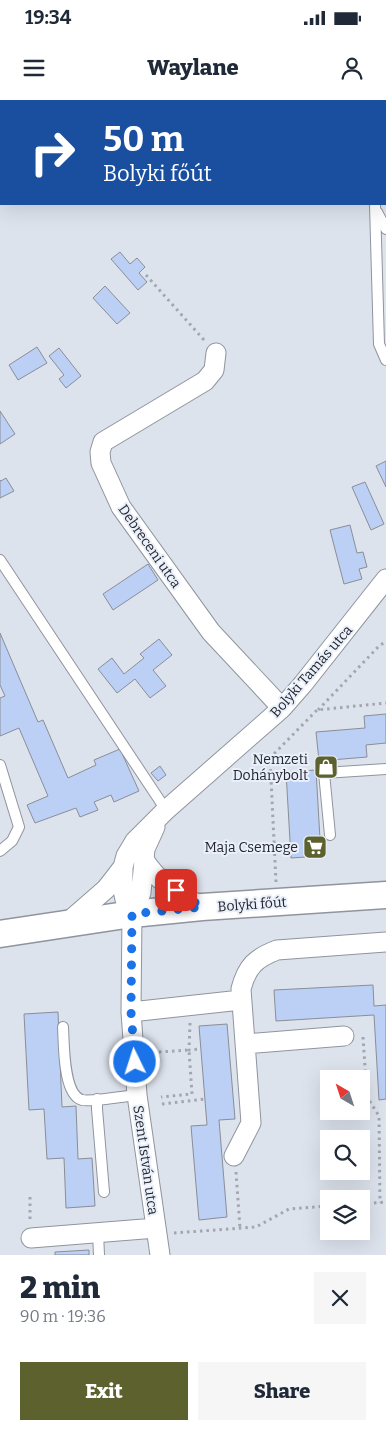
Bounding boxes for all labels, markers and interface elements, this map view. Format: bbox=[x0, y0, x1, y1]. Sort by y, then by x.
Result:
text: 19:34 bbox=[25, 6, 71, 29]
icon: menu bbox=[20, 54, 48, 82]
text: Waylane bbox=[147, 54, 239, 81]
icon: person bbox=[338, 54, 366, 82]
text: 50 m bbox=[103, 118, 184, 160]
icon: right bbox=[20, 120, 85, 185]
text: Bolyki főút bbox=[103, 160, 212, 187]
street label: Debreceni utca bbox=[115, 501, 185, 591]
street label: Bolyki Tamás utca bbox=[267, 622, 356, 721]
place label: Nemzeti Dohánybolt bbox=[233, 751, 308, 784]
shop icon: Nemzeti Dohánybolt bbox=[313, 754, 339, 780]
supermarket icon: Maja Csemege bbox=[302, 834, 328, 860]
place label: Maja Csemege bbox=[204, 839, 298, 856]
pin bbox=[155, 869, 197, 911]
icon: arrive bbox=[162, 876, 190, 904]
street label: Bolyki főút bbox=[217, 894, 287, 915]
position arrow bbox=[108, 1035, 160, 1087]
north arrow bbox=[320, 1070, 370, 1120]
map controls bbox=[320, 1070, 370, 1240]
street label: Szent István utca bbox=[129, 1104, 162, 1216]
button: search bbox=[320, 1130, 370, 1180]
button: layers bbox=[320, 1190, 370, 1240]
text: 2 min bbox=[20, 1270, 100, 1306]
button: close bbox=[314, 1272, 366, 1324]
text: 90 m · 19:36 bbox=[20, 1307, 106, 1326]
button: Exit bbox=[20, 1362, 188, 1420]
button: Share bbox=[198, 1362, 366, 1420]

